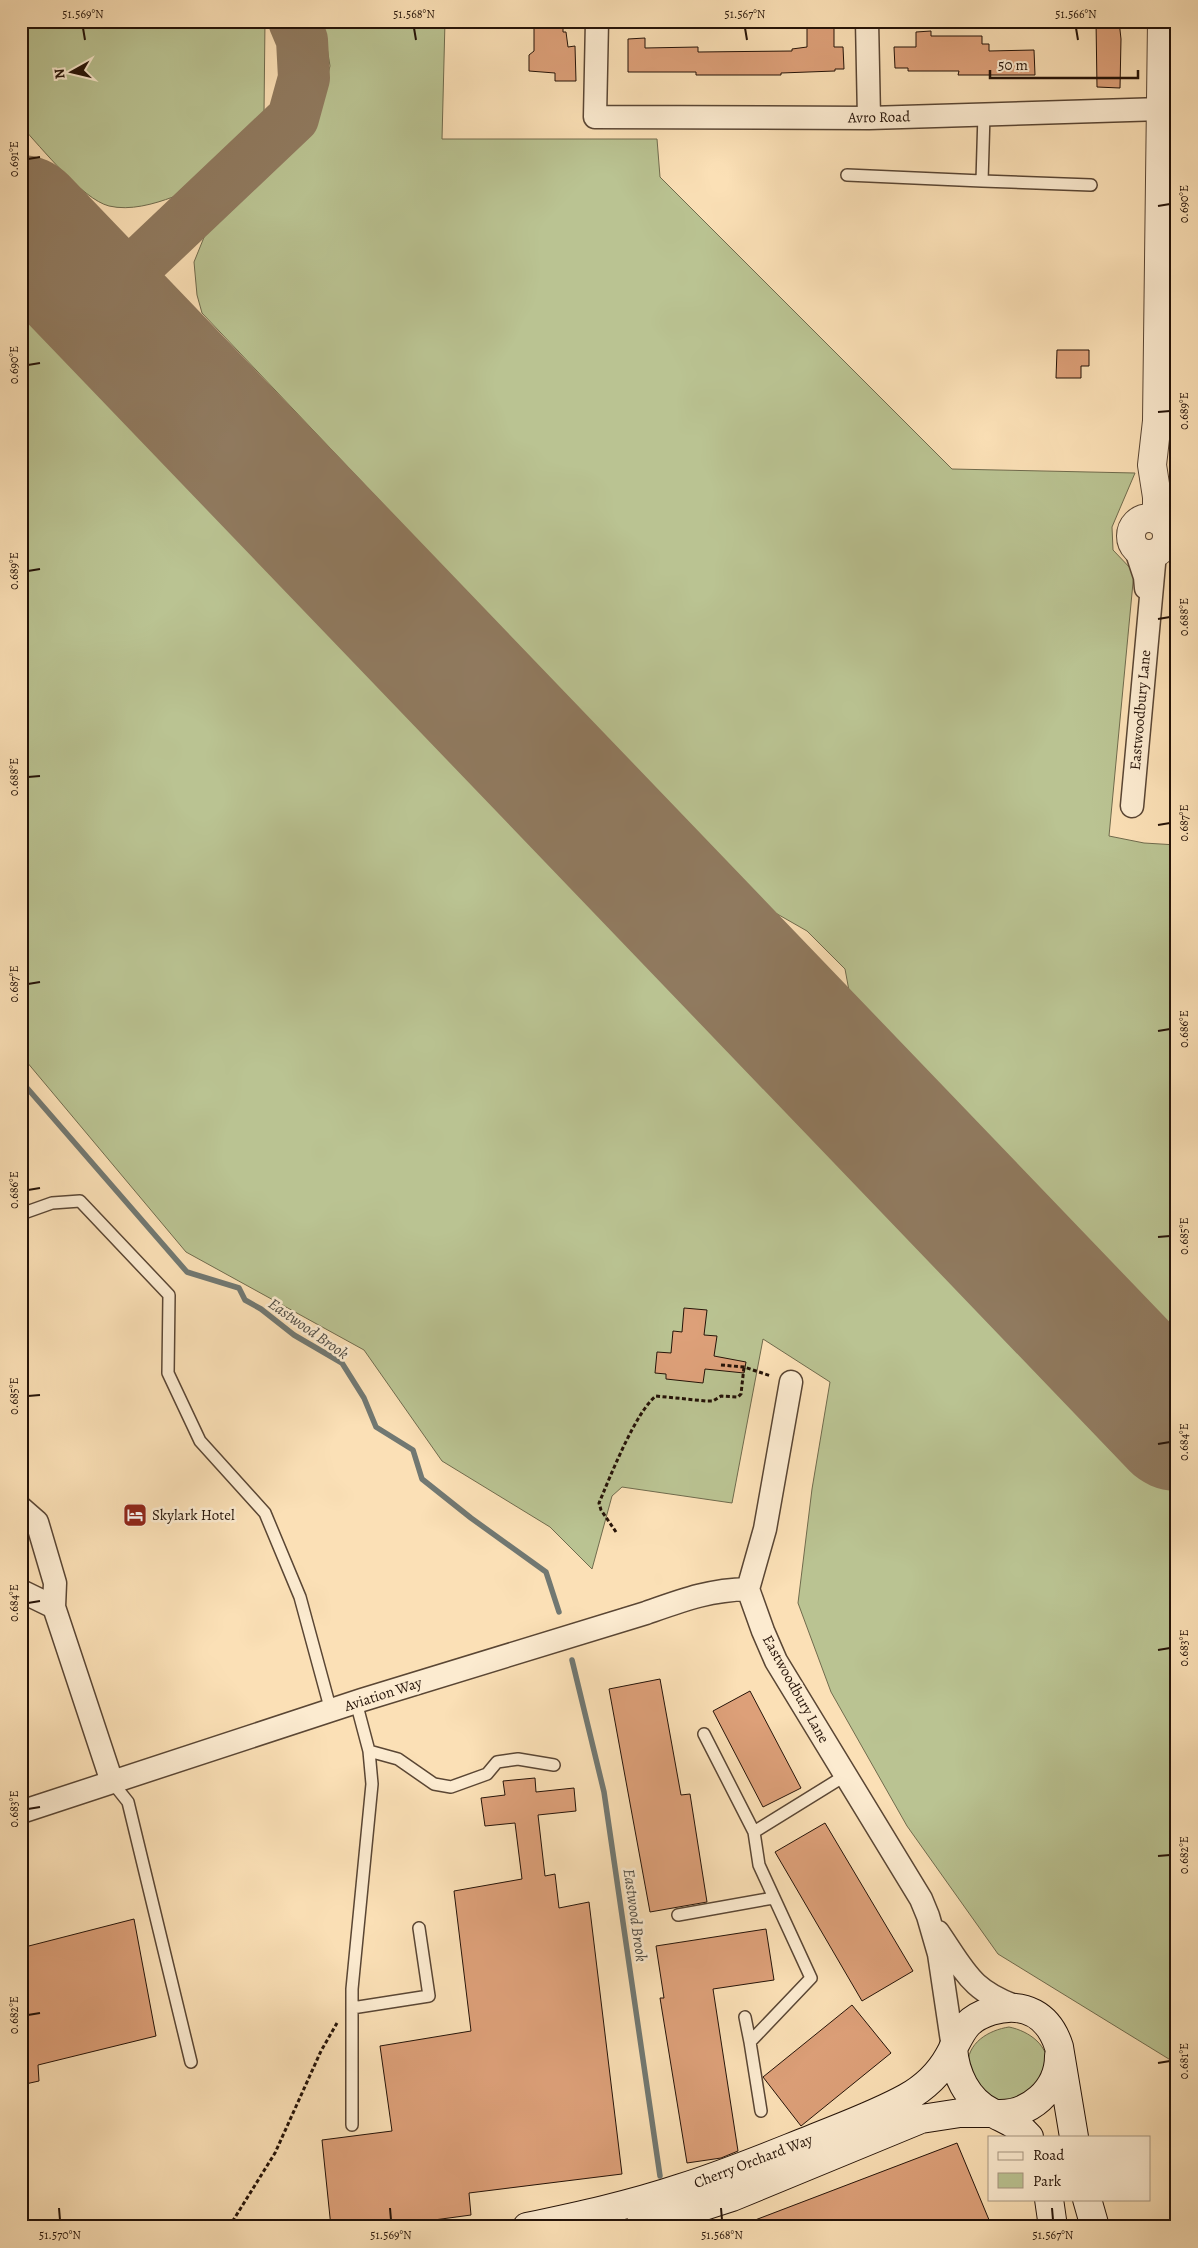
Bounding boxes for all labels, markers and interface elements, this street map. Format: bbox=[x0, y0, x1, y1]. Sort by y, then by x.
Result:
text: 51.569°N bbox=[62, 6, 104, 22]
text: 51.568°N bbox=[393, 6, 435, 22]
text: 51.567°N bbox=[725, 6, 766, 22]
text: 51.566°N bbox=[1055, 6, 1097, 22]
north arrow bbox=[48, 48, 98, 98]
scale bar bbox=[990, 48, 1138, 80]
text: 50 m bbox=[998, 55, 1028, 75]
text: N bbox=[50, 67, 70, 80]
street label: Avro Road bbox=[847, 106, 911, 128]
text: 0.691°E bbox=[6, 141, 22, 177]
text: 0.690°E bbox=[1176, 185, 1192, 223]
text: 0.690°E bbox=[6, 346, 22, 384]
text: 0.689°E bbox=[1176, 392, 1192, 430]
text: 0.689°E bbox=[6, 552, 22, 590]
text: 0.688°E bbox=[1176, 598, 1192, 636]
street label: Eastwoodbury Lane bbox=[1125, 649, 1155, 771]
text: 0.688°E bbox=[6, 758, 22, 796]
text: 0.687°E bbox=[1176, 804, 1192, 842]
text: 0.687°E bbox=[6, 965, 22, 1003]
text: 0.686°E bbox=[1176, 1010, 1192, 1048]
text: 0.686°E bbox=[6, 1171, 22, 1209]
text: 0.685°E bbox=[1176, 1217, 1192, 1255]
water label: Eastwood Brook bbox=[264, 1293, 353, 1365]
text: 0.685°E bbox=[6, 1377, 22, 1415]
text: 0.684°E bbox=[1176, 1423, 1192, 1461]
hotel icon: Skylark Hotel bbox=[122, 1502, 148, 1528]
place label: Skylark Hotel bbox=[152, 1505, 235, 1525]
text: 0.684°E bbox=[6, 1584, 22, 1622]
text: 0.683°E bbox=[1176, 1629, 1192, 1667]
street label: Eastwoodbury Lane bbox=[758, 1631, 834, 1747]
street label: Aviation Way bbox=[341, 1672, 425, 1716]
text: 0.683°E bbox=[6, 1790, 22, 1828]
text: 0.682°E bbox=[1176, 1836, 1192, 1874]
water label: Eastwood Brook bbox=[618, 1867, 652, 1963]
text: 0.682°E bbox=[6, 1996, 22, 2034]
text: 0.681°E bbox=[1176, 2043, 1192, 2079]
street label: Cherry Orchard Way bbox=[691, 2129, 816, 2193]
legend bbox=[988, 2136, 1150, 2200]
text: Road bbox=[1033, 2145, 1065, 2165]
text: Park bbox=[1033, 2171, 1062, 2191]
text: 51.570°N bbox=[39, 2227, 81, 2243]
text: 51.569°N bbox=[370, 2227, 412, 2243]
text: 51.568°N bbox=[701, 2227, 743, 2243]
text: 51.567°N bbox=[1033, 2227, 1074, 2243]

